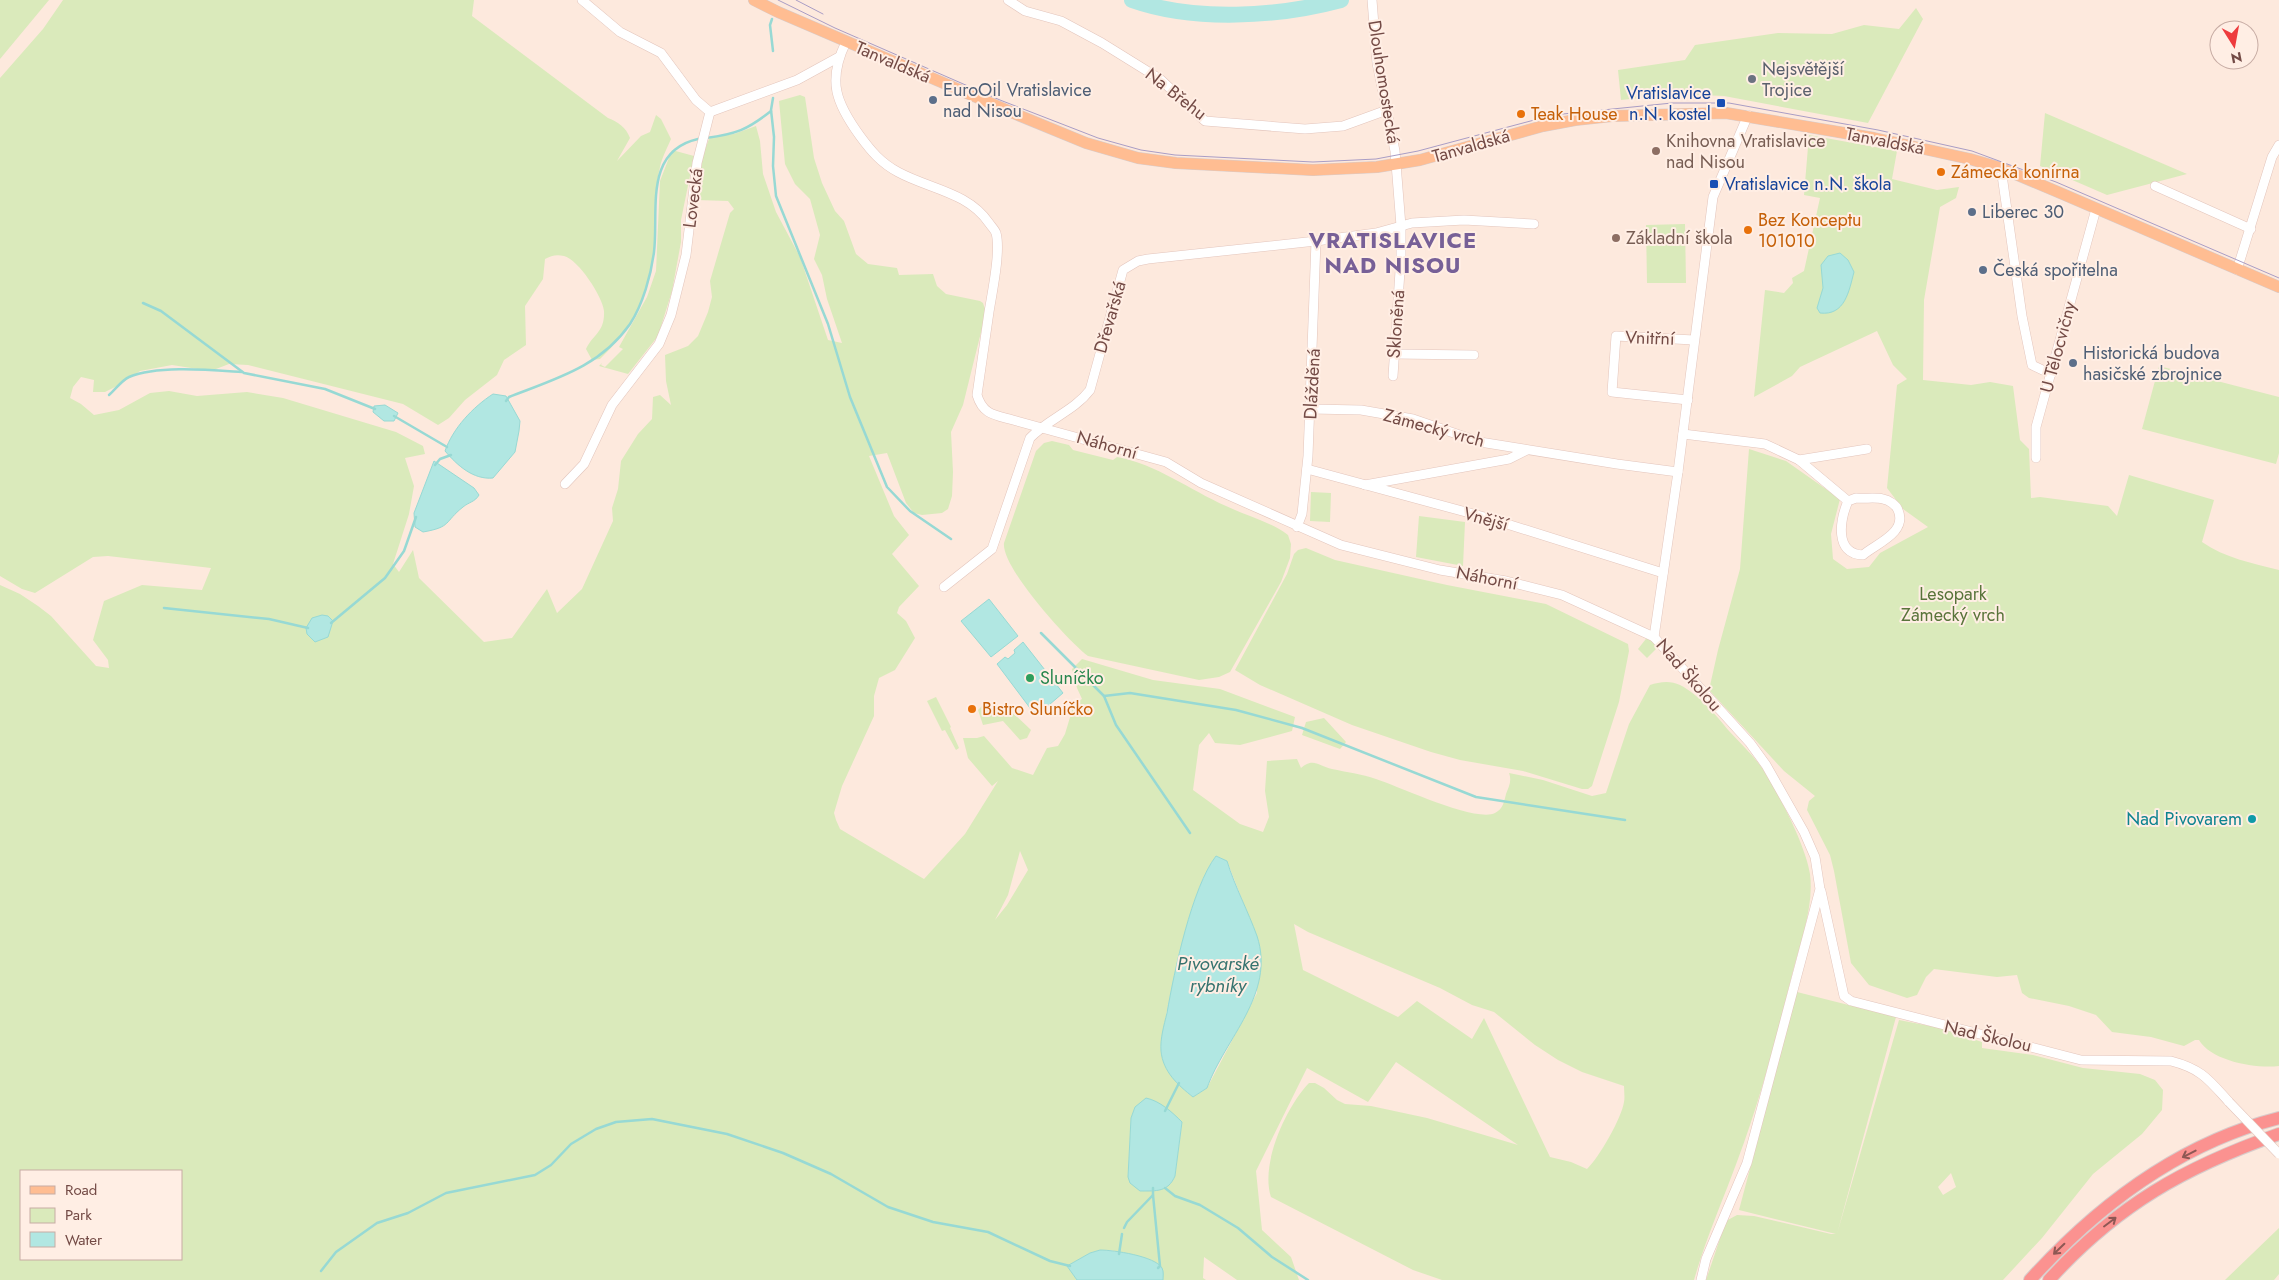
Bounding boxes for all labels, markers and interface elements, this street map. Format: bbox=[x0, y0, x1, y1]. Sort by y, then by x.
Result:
street label: Dlouhomostecká bbox=[1361, 18, 1407, 146]
north arrow bbox=[2209, 20, 2259, 70]
street label: Tanvaldská bbox=[851, 35, 935, 89]
text: N bbox=[2229, 47, 2244, 69]
place label: Nejsvětější Trojice bbox=[1762, 56, 1845, 103]
street label: Na Břehu bbox=[1140, 62, 1212, 126]
marker: Nejsvětější Trojice bbox=[1746, 73, 1758, 85]
place label: EuroOil Vratislavice nad Nisou bbox=[943, 77, 1091, 124]
place label: Vratislavice n.N. kostel bbox=[1626, 80, 1711, 127]
marker: EuroOil Vratislavice nad Nisou bbox=[927, 94, 939, 106]
marker: Vratislavice n.N. kostel bbox=[1715, 97, 1727, 109]
place label: Teak House bbox=[1531, 101, 1618, 127]
marker: Teak House bbox=[1515, 108, 1527, 120]
street label: Tanvaldská bbox=[1844, 121, 1926, 161]
street label: Tanvaldská bbox=[1429, 123, 1513, 169]
place label: Knihovna Vratislavice nad Nisou bbox=[1666, 128, 1826, 175]
marker: Knihovna Vratislavice nad Nisou bbox=[1650, 145, 1662, 157]
place label: Zámecká konírna bbox=[1951, 159, 2079, 185]
marker: Zámecká konírna bbox=[1935, 166, 1947, 178]
street label: Lovecká bbox=[676, 167, 710, 229]
place label: Vratislavice n.N. škola bbox=[1724, 171, 1891, 197]
marker: Vratislavice n.N. škola bbox=[1708, 178, 1720, 190]
place label: Liberec 30 bbox=[1982, 199, 2064, 225]
marker: Liberec 30 bbox=[1966, 206, 1978, 218]
place label: Bez Konceptu 101010 bbox=[1758, 207, 1862, 254]
district label: VRATISLAVICE NAD NISOU bbox=[1308, 224, 1477, 281]
marker: Bez Konceptu 101010 bbox=[1742, 224, 1754, 236]
place label: Základní škola bbox=[1626, 225, 1733, 251]
marker: Základní škola bbox=[1610, 232, 1622, 244]
place label: Česká spořitelna bbox=[1993, 257, 2118, 283]
marker: Česká spořitelna bbox=[1977, 264, 1989, 276]
street label: Dřevařská bbox=[1087, 278, 1133, 356]
street label: Skloněná bbox=[1381, 289, 1411, 359]
street label: U Tělocvičny bbox=[2033, 298, 2083, 396]
street label: Vnitřní bbox=[1625, 324, 1676, 352]
place label: Historická budova hasičské zbrojnice bbox=[2083, 340, 2222, 387]
street label: Dlážděná bbox=[1297, 348, 1327, 420]
marker: Historická budova hasičské zbrojnice bbox=[2067, 357, 2079, 369]
street label: Zámecký vrch bbox=[1380, 402, 1488, 454]
street label: Náhorní bbox=[1073, 424, 1142, 466]
street label: Vnější bbox=[1460, 500, 1513, 538]
street label: Náhorní bbox=[1454, 559, 1521, 597]
park label: Lesopark Zámecký vrch bbox=[1901, 581, 2005, 628]
street label: Nad Školou bbox=[1650, 633, 1728, 717]
place label: Sluníčko bbox=[1040, 665, 1104, 691]
marker: Sluníčko bbox=[1024, 672, 1036, 684]
place label: Bistro Sluníčko bbox=[982, 696, 1093, 722]
marker: Bistro Sluníčko bbox=[966, 703, 978, 715]
place label: Nad Pivovarem bbox=[2126, 806, 2242, 832]
marker: Nad Pivovarem bbox=[2246, 813, 2258, 825]
water label: Pivovarské rybníky bbox=[1177, 950, 1260, 999]
street label: Nad Školou bbox=[1942, 1013, 2034, 1059]
one-way arrow bbox=[2182, 1150, 2197, 1159]
legend bbox=[20, 1170, 182, 1260]
text: Road bbox=[65, 1179, 97, 1201]
text: Park bbox=[65, 1204, 92, 1226]
one-way arrow bbox=[2103, 1217, 2116, 1228]
text: Water bbox=[65, 1229, 103, 1251]
one-way arrow bbox=[2053, 1243, 2065, 1255]

